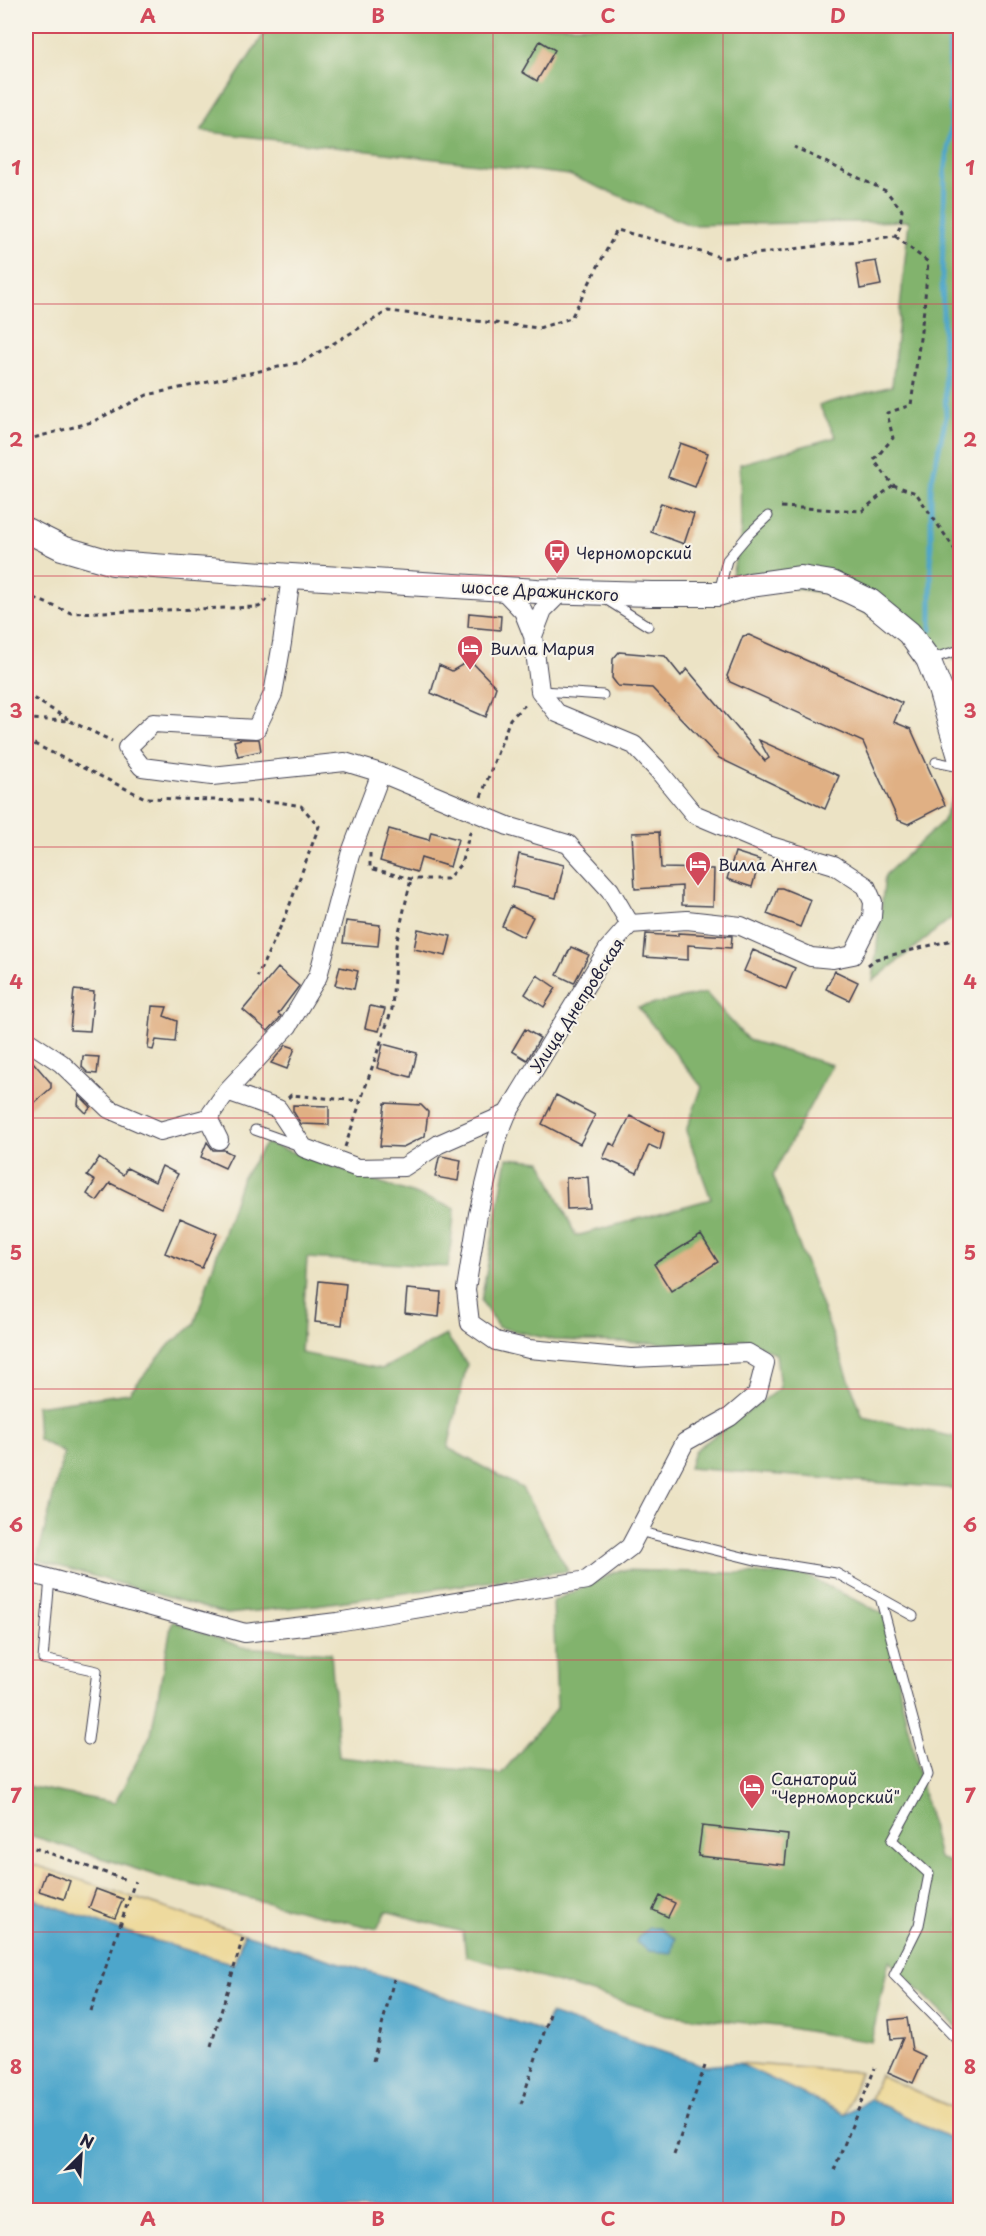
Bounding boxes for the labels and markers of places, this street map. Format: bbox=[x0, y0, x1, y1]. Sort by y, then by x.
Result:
bus stop icon: Черноморский bbox=[542, 537, 572, 575]
place label: Черноморский bbox=[576, 540, 692, 564]
hotel icon: Вилла Мария bbox=[455, 633, 485, 671]
place label: Вилла Мария bbox=[490, 636, 595, 660]
hotel icon: Вилла Ангел bbox=[683, 849, 713, 887]
place label: Вилла Ангел bbox=[718, 852, 817, 876]
place label: Санаторий "Черноморский" bbox=[771, 1766, 900, 1808]
hotel icon: Санаторий "Черноморский" bbox=[737, 1772, 767, 1810]

